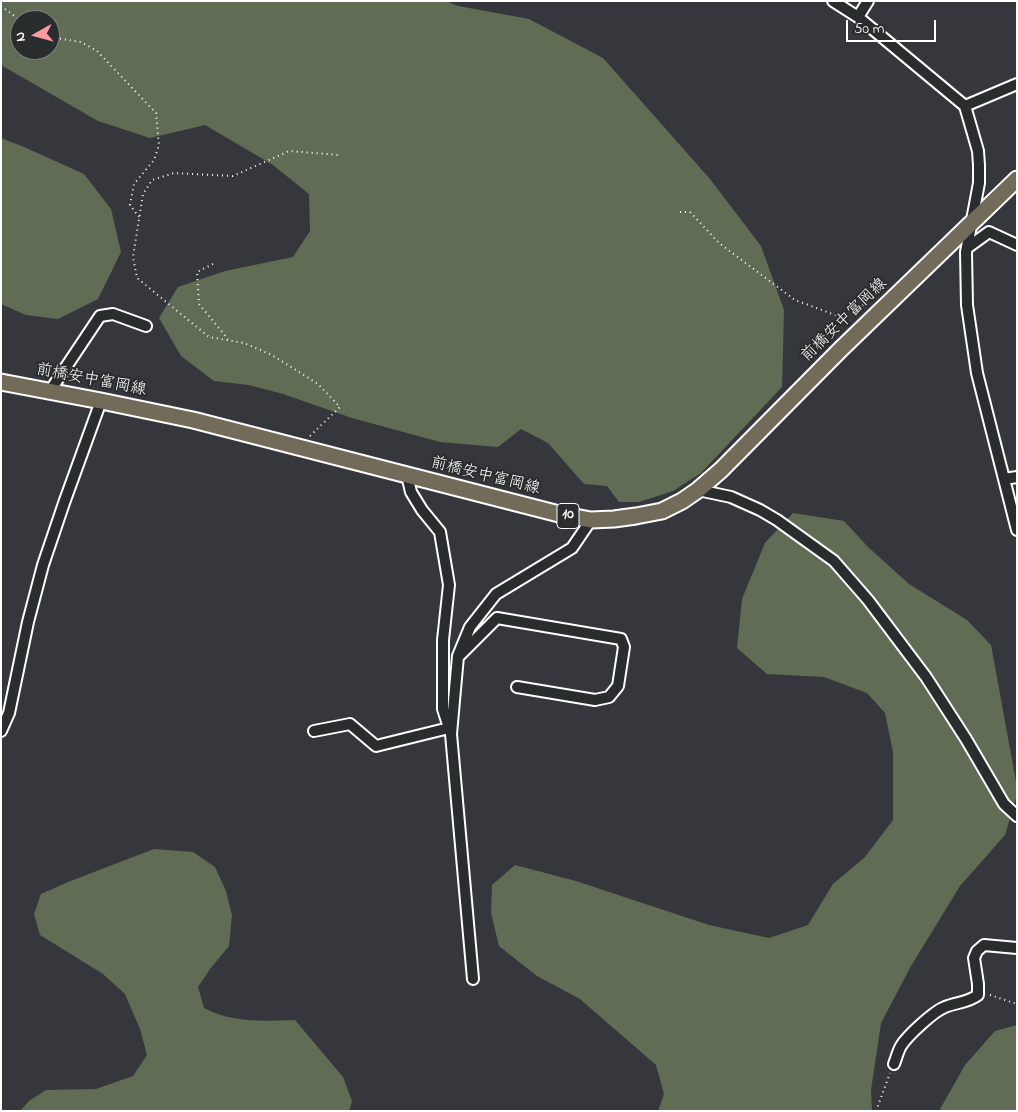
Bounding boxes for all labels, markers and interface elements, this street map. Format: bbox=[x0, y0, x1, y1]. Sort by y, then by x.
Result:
north arrow bbox=[10, 10, 60, 60]
scale bar bbox=[848, 10, 938, 42]
text: 50 m bbox=[854, 18, 884, 40]
text: N bbox=[10, 31, 32, 43]
street label: 前橋安中富岡線 bbox=[798, 275, 892, 367]
street label: 前橋安中富岡線 bbox=[34, 361, 148, 401]
street label: 前橋安中富岡線 bbox=[428, 454, 542, 500]
road number: 10 bbox=[557, 504, 579, 528]

